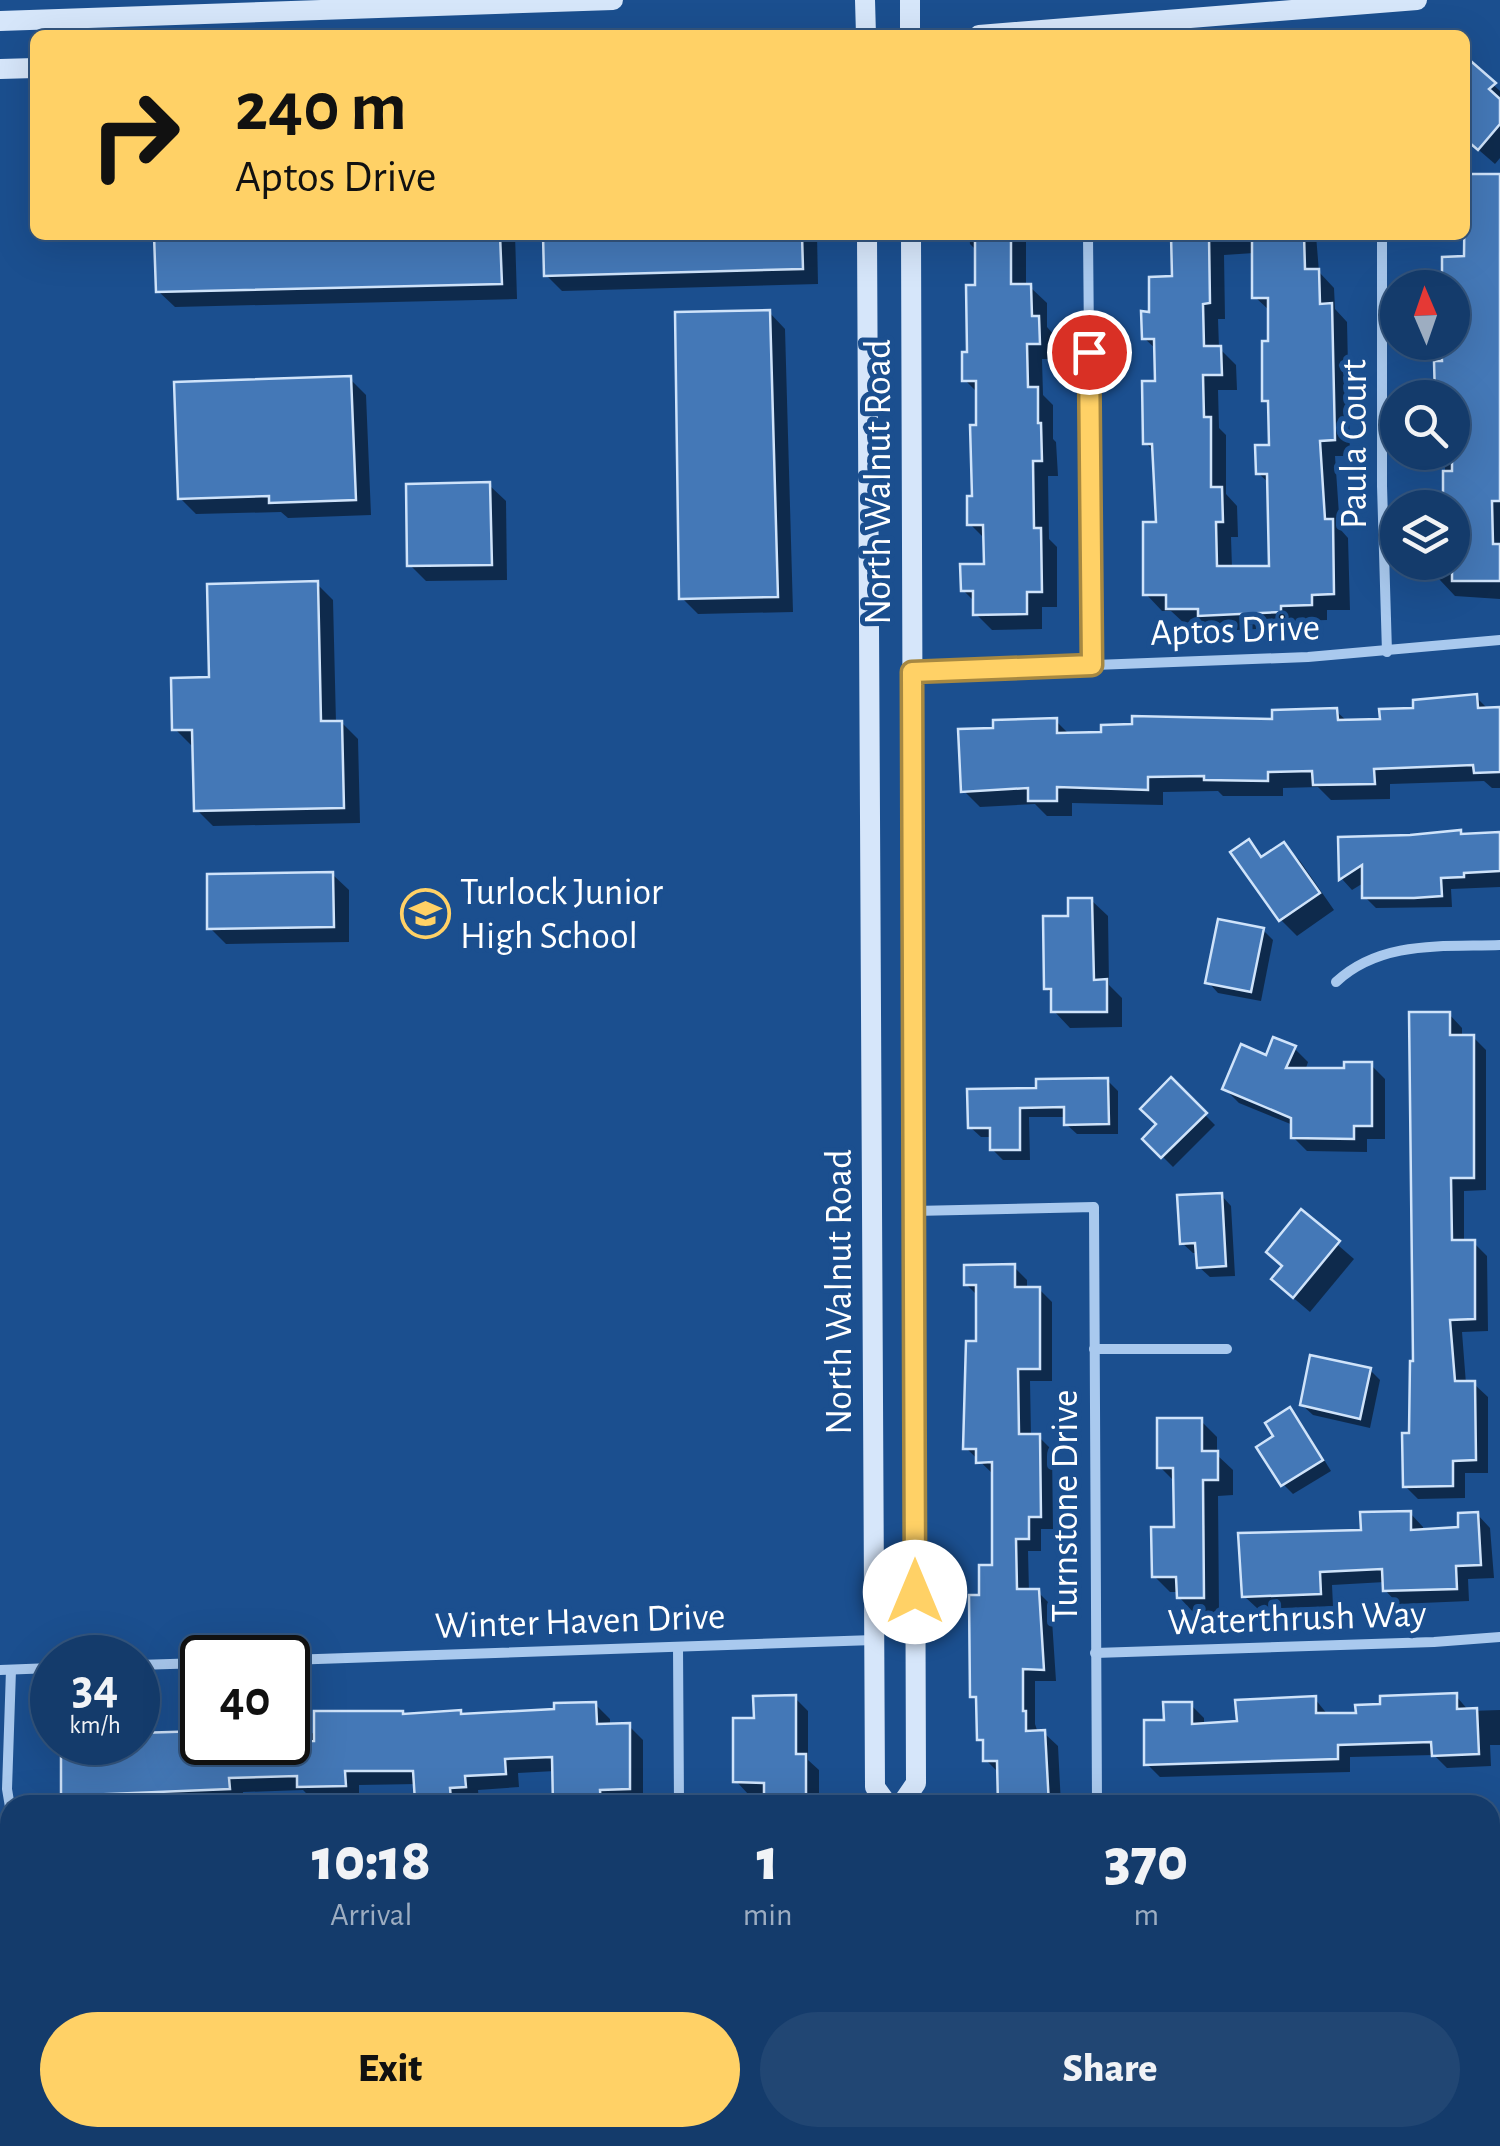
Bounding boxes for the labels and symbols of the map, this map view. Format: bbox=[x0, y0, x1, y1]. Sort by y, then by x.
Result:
north arrow bbox=[1380, 270, 1470, 360]
pin bbox=[1047, 310, 1132, 395]
street label: North Walnut Road bbox=[860, 339, 898, 625]
street label: Paula Court bbox=[1336, 359, 1374, 529]
street label: Aptos Drive bbox=[1149, 609, 1321, 653]
place label: Turlock Junior High School bbox=[460, 874, 664, 956]
school or university icon: Turlock Junior High School bbox=[399, 887, 451, 939]
street label: North Walnut Road bbox=[821, 1149, 859, 1435]
street label: Turnstone Drive bbox=[1047, 1389, 1085, 1623]
position arrow bbox=[863, 1540, 967, 1644]
street label: Waterthrush Way bbox=[1167, 1595, 1427, 1643]
street label: Winter Haven Drive bbox=[434, 1598, 726, 1646]
speed limit sign: 40 bbox=[180, 1635, 310, 1765]

